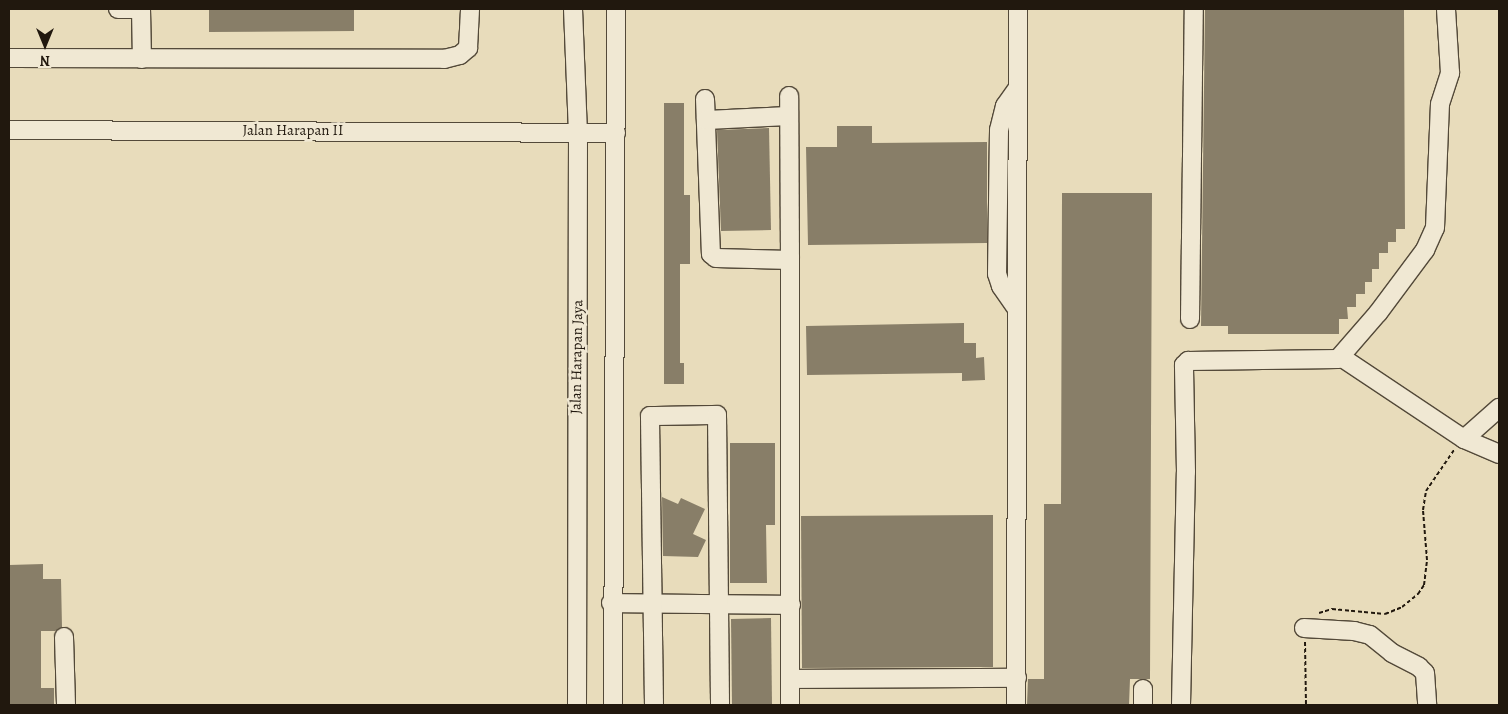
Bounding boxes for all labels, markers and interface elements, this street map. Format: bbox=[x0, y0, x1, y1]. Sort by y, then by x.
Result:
north arrow bbox=[20, 20, 70, 70]
text: N bbox=[40, 51, 50, 70]
street label: Jalan Harapan II bbox=[243, 122, 343, 140]
street label: Jalan Harapan Jaya bbox=[567, 300, 587, 414]

